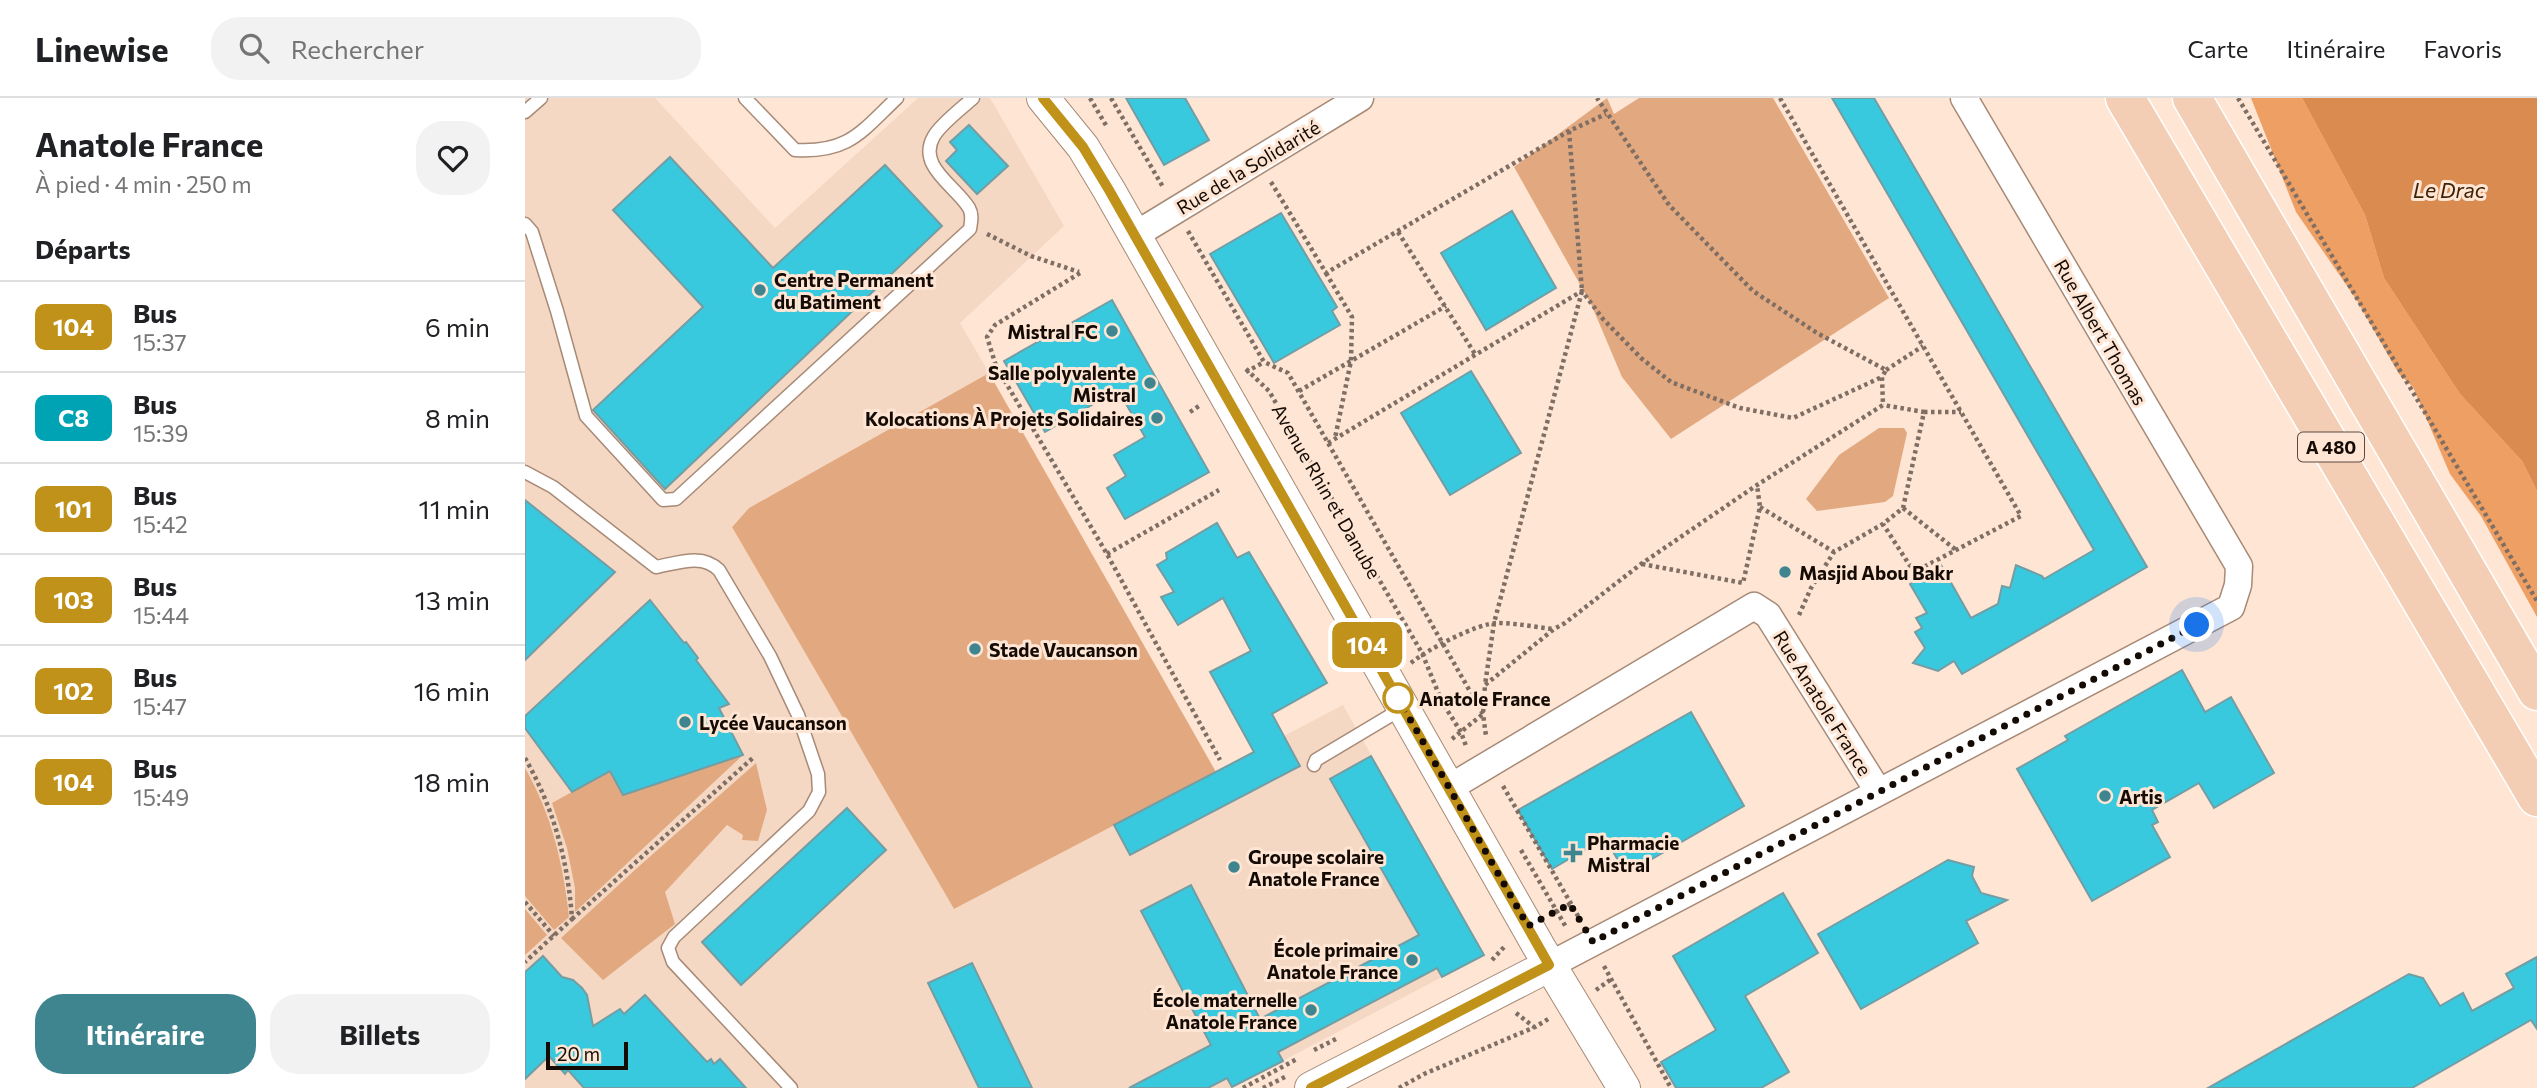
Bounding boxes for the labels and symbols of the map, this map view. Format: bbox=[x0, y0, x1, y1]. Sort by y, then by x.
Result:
street label: Rue de la Solidarité bbox=[1172, 115, 1324, 219]
water label: Le Drac bbox=[2413, 177, 2486, 202]
street label: Rue Albert Thomas bbox=[2050, 255, 2152, 409]
place label: Centre Permanent du Batiment bbox=[774, 268, 934, 313]
marker: Centre Permanent du Batiment bbox=[752, 282, 768, 298]
place label: Mistral FC bbox=[1007, 320, 1098, 343]
marker: Mistral FC bbox=[1104, 323, 1120, 339]
place label: Salle polyvalente Mistral bbox=[988, 361, 1136, 406]
marker: Salle polyvalente Mistral bbox=[1142, 375, 1158, 391]
street label: Avenue Rhin et Danube bbox=[1268, 400, 1386, 582]
place label: Kolocations À Projets Solidaires bbox=[865, 407, 1143, 430]
marker: Kolocations À Projets Solidaires bbox=[1149, 410, 1165, 426]
road number: A 480 bbox=[2298, 432, 2364, 461]
place label: Masjid Abou Bakr bbox=[1799, 561, 1954, 584]
marker: Masjid Abou Bakr bbox=[1777, 564, 1793, 580]
your location bbox=[2179, 607, 2214, 642]
line badge: 104 bbox=[1327, 622, 1407, 668]
street label: Rue Anatole France bbox=[1769, 626, 1877, 780]
place label: Stade Vaucanson bbox=[989, 638, 1138, 661]
marker: Stade Vaucanson bbox=[967, 641, 983, 657]
marker: Anatole France bbox=[1383, 683, 1413, 713]
place label: Anatole France bbox=[1419, 687, 1550, 710]
place label: Lycée Vaucanson bbox=[699, 711, 847, 734]
marker: Lycée Vaucanson bbox=[677, 714, 693, 730]
place label: Artis bbox=[2119, 785, 2163, 808]
marker: Artis bbox=[2097, 788, 2113, 804]
place label: Pharmacie Mistral bbox=[1587, 831, 1679, 876]
place label: Groupe scolaire Anatole France bbox=[1248, 845, 1384, 890]
marker: Pharmacie Mistral bbox=[1565, 845, 1581, 861]
marker: Groupe scolaire Anatole France bbox=[1226, 859, 1242, 875]
place label: École primaire Anatole France bbox=[1267, 938, 1398, 983]
marker: École primaire Anatole France bbox=[1404, 952, 1420, 968]
place label: École maternelle Anatole France bbox=[1153, 988, 1297, 1033]
marker: École maternelle Anatole France bbox=[1303, 1002, 1319, 1018]
scale bar bbox=[546, 1039, 628, 1071]

